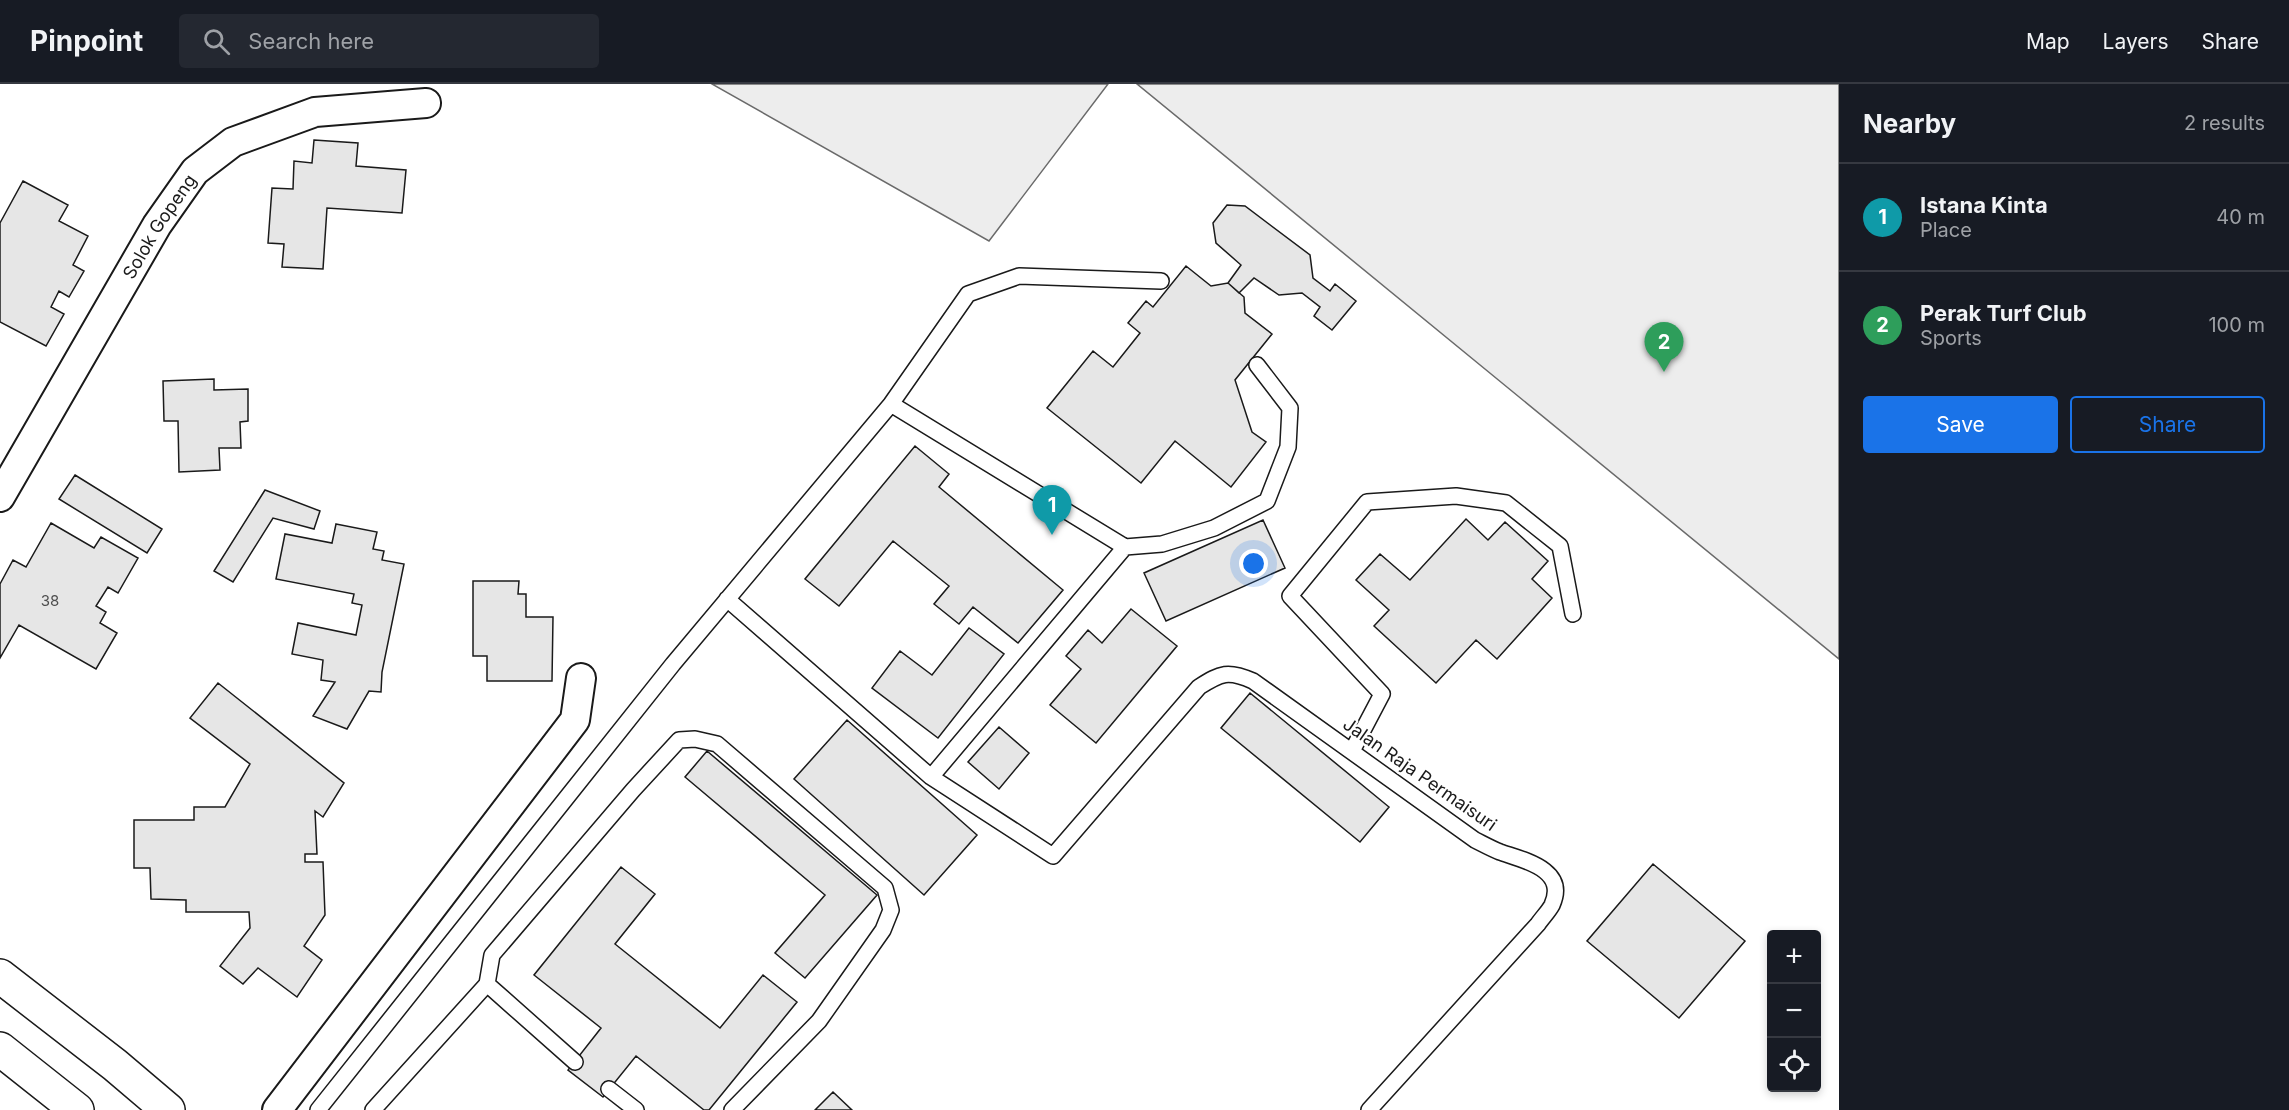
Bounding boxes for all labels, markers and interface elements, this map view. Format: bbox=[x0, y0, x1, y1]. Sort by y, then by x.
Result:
search box bbox=[179, 14, 599, 68]
text: Pinpoint bbox=[30, 24, 143, 58]
icon: search bbox=[200, 25, 233, 58]
text: Search here bbox=[248, 28, 374, 54]
text: Map bbox=[2026, 29, 2070, 54]
text: Layers bbox=[2103, 29, 2169, 54]
text: Share bbox=[2202, 29, 2259, 54]
text: Nearby bbox=[1863, 108, 1956, 139]
text: 2 results bbox=[2184, 111, 2265, 135]
street label: Solok Gopeng bbox=[118, 170, 200, 282]
text: Istana Kinta bbox=[1920, 192, 2048, 218]
text: 1 bbox=[1878, 205, 1887, 229]
text: 40 m bbox=[2216, 205, 2265, 229]
text: Place bbox=[1920, 218, 1972, 242]
text: Perak Turf Club bbox=[1920, 300, 2087, 326]
text: 2 bbox=[1876, 313, 1889, 337]
text: 100 m bbox=[2208, 313, 2265, 337]
pin: 2 bbox=[1644, 322, 1684, 372]
text: Sports bbox=[1920, 326, 1982, 350]
button: Save bbox=[1863, 396, 2058, 453]
button: Share bbox=[2070, 396, 2265, 453]
pin: 1 bbox=[1032, 486, 1072, 535]
your location bbox=[1239, 549, 1268, 578]
house number: 38 bbox=[41, 591, 59, 610]
street label: Jalan Raja Permaisuri bbox=[1339, 713, 1501, 835]
map controls bbox=[1767, 930, 1821, 1092]
button: + bbox=[1767, 930, 1821, 984]
button: − bbox=[1767, 984, 1821, 1038]
button: locate bbox=[1767, 1038, 1821, 1092]

